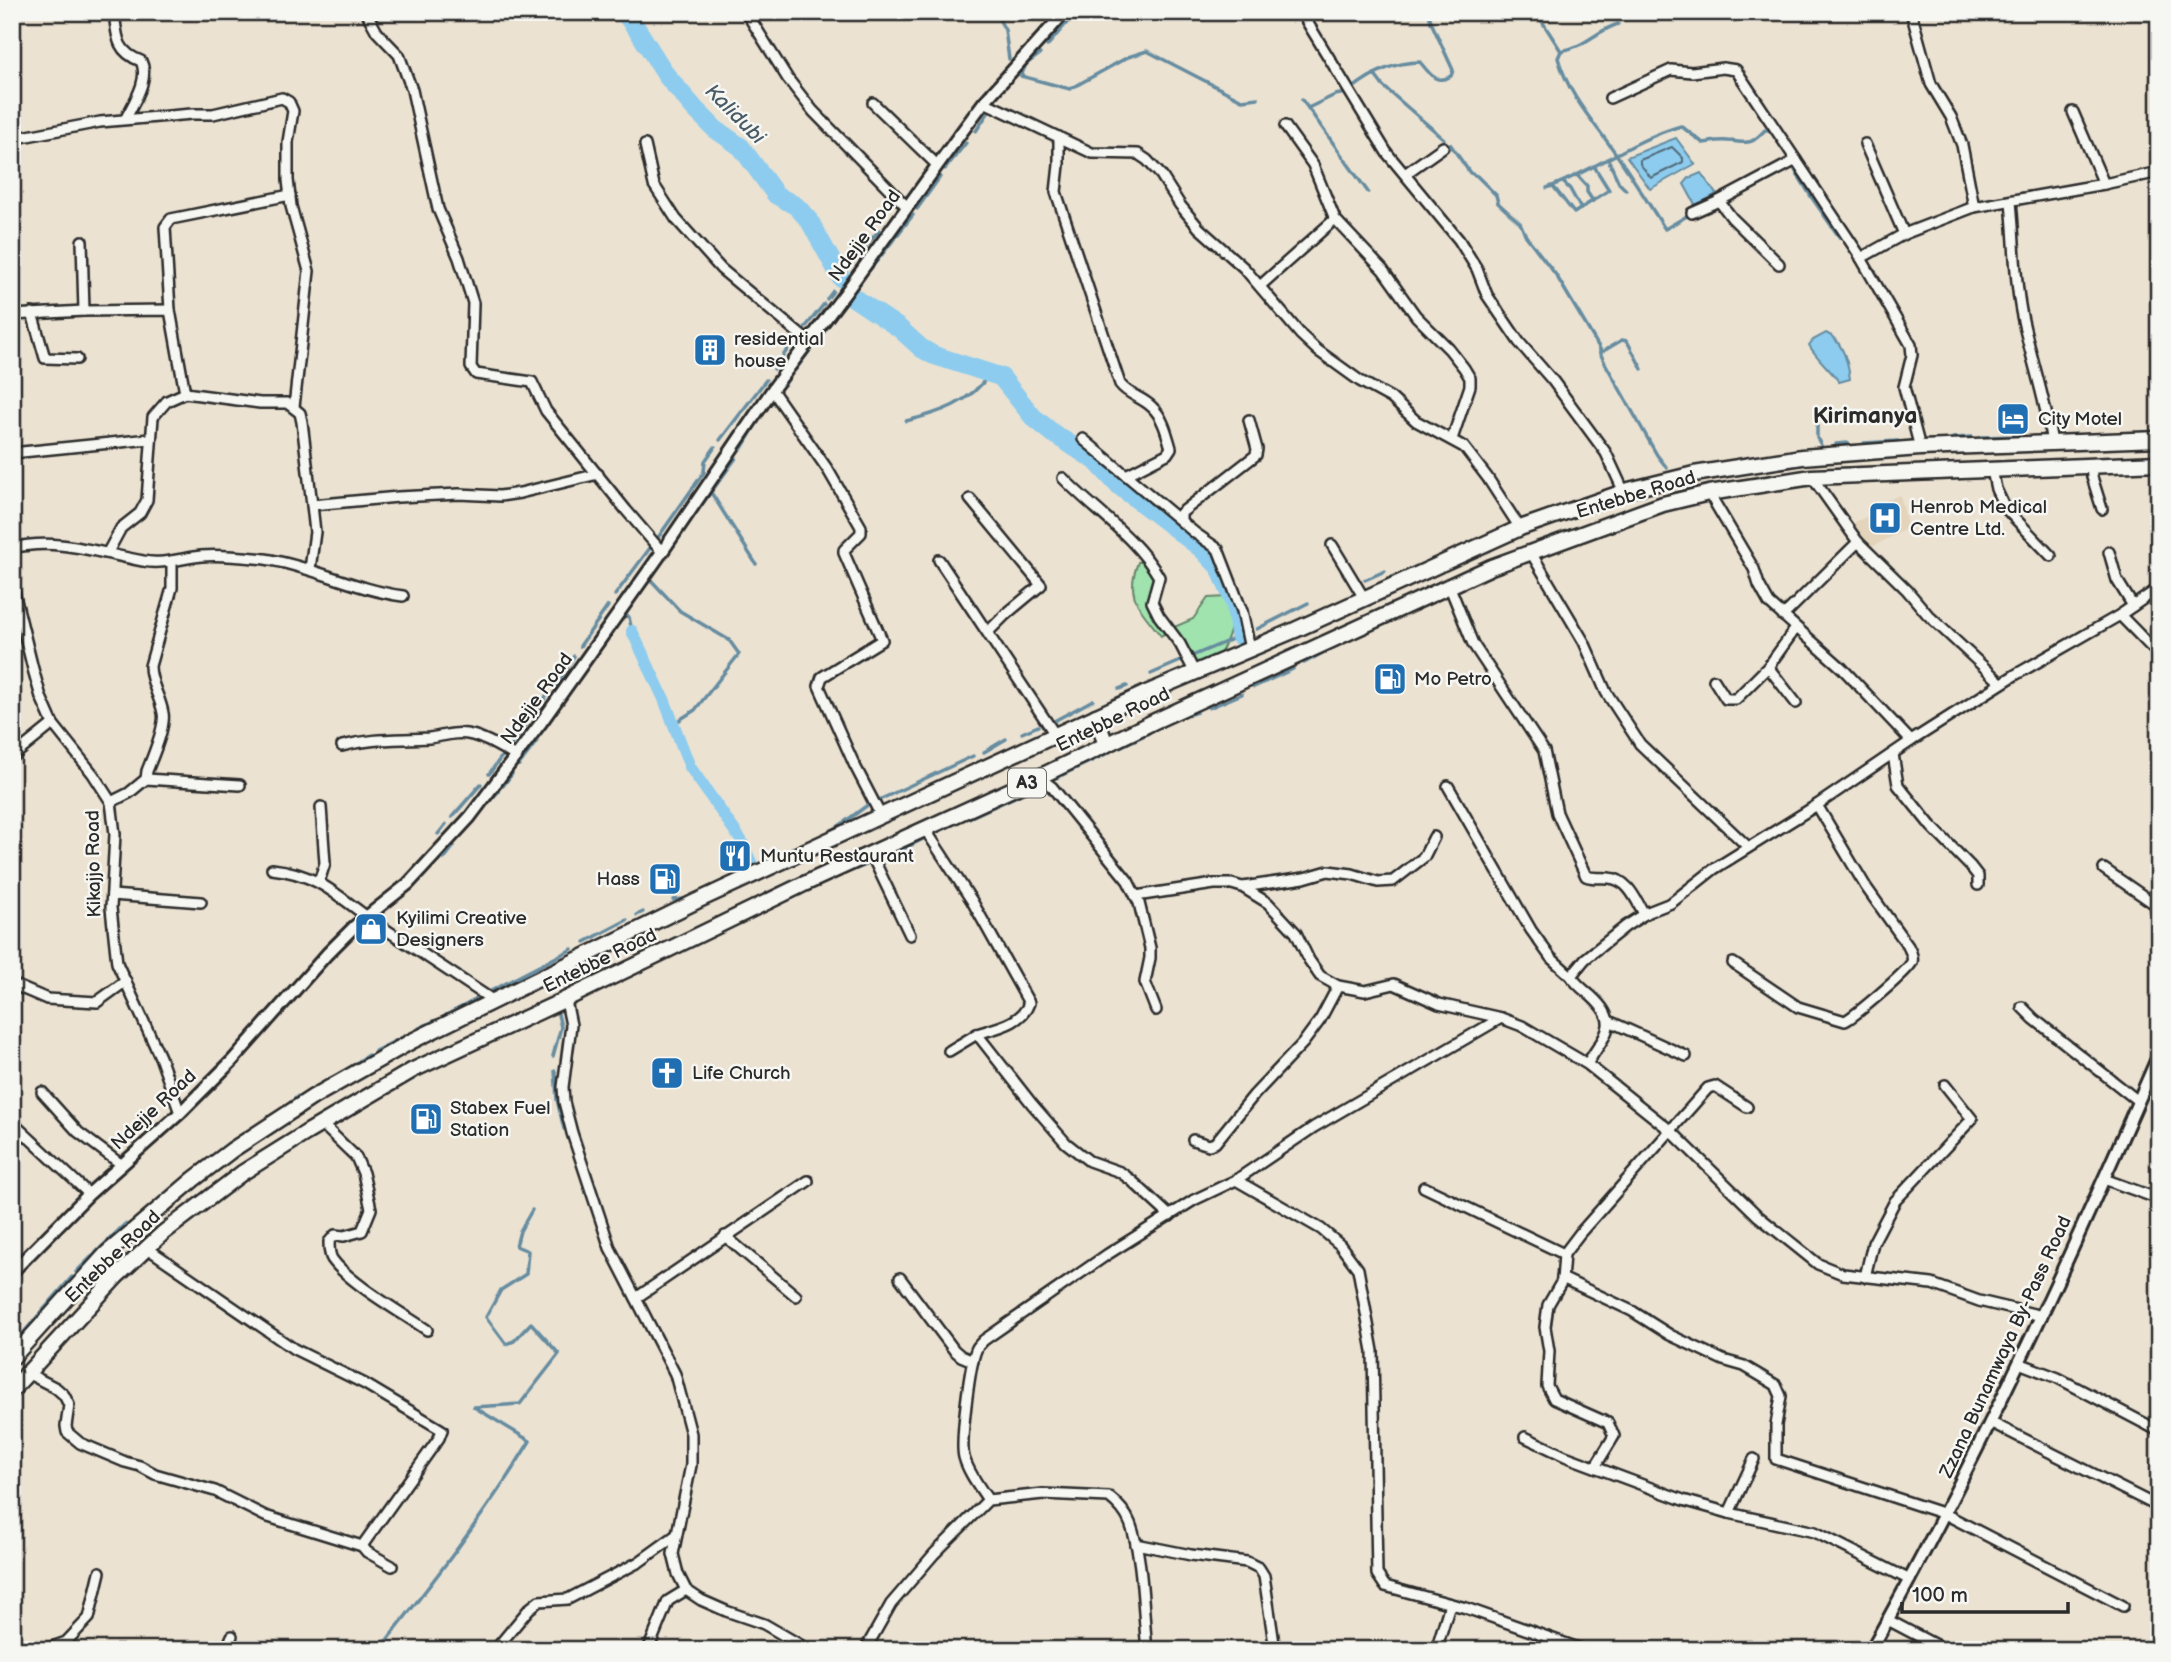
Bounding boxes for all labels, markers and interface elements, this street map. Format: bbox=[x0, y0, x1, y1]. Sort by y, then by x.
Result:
water label: Kalidubi bbox=[700, 79, 771, 150]
street label: Ndejje Road bbox=[824, 186, 906, 286]
place label: residential house bbox=[734, 328, 824, 373]
building icon: residential house bbox=[691, 331, 729, 369]
hotel icon: City Motel bbox=[1994, 400, 2032, 438]
district label: Kirimanya bbox=[1813, 402, 1917, 430]
place label: City Motel bbox=[2038, 408, 2122, 431]
street label: Entebbe Road bbox=[1574, 466, 1698, 524]
place label: Henrob Medical Centre Ltd. bbox=[1910, 496, 2047, 541]
hospital icon: Henrob Medical Centre Ltd. bbox=[1866, 499, 1904, 537]
street label: Ndejje Road bbox=[496, 649, 578, 749]
fuel station icon: Mo Petro bbox=[1371, 660, 1409, 698]
place label: Mo Petro bbox=[1414, 668, 1492, 691]
street label: Entebbe Road bbox=[1052, 683, 1174, 757]
road number: A3 bbox=[1008, 768, 1046, 798]
street label: Kikajjo Road bbox=[82, 810, 106, 918]
restaurant icon: Muntu Restaurant bbox=[716, 837, 754, 875]
place label: Muntu Restaurant bbox=[760, 845, 914, 868]
fuel station icon: Hass bbox=[646, 860, 684, 898]
place label: Hass bbox=[597, 868, 640, 891]
place label: Kyilimi Creative Designers bbox=[396, 907, 527, 952]
shop icon: Kyilimi Creative Designers bbox=[352, 910, 390, 948]
street label: Entebbe Road bbox=[539, 924, 661, 998]
church icon: Life Church bbox=[648, 1054, 686, 1092]
place label: Life Church bbox=[692, 1062, 791, 1085]
street label: Ndejje Road bbox=[107, 1065, 201, 1155]
place label: Stabex Fuel Station bbox=[450, 1097, 550, 1142]
fuel station icon: Stabex Fuel Station bbox=[407, 1100, 445, 1138]
street label: Entebbe Road bbox=[61, 1206, 165, 1308]
street label: Zzana Bunamwaya By-Pass Road bbox=[1935, 1212, 2077, 1482]
scale bar bbox=[1902, 1571, 2068, 1615]
text: 100 m bbox=[1912, 1583, 1968, 1608]

